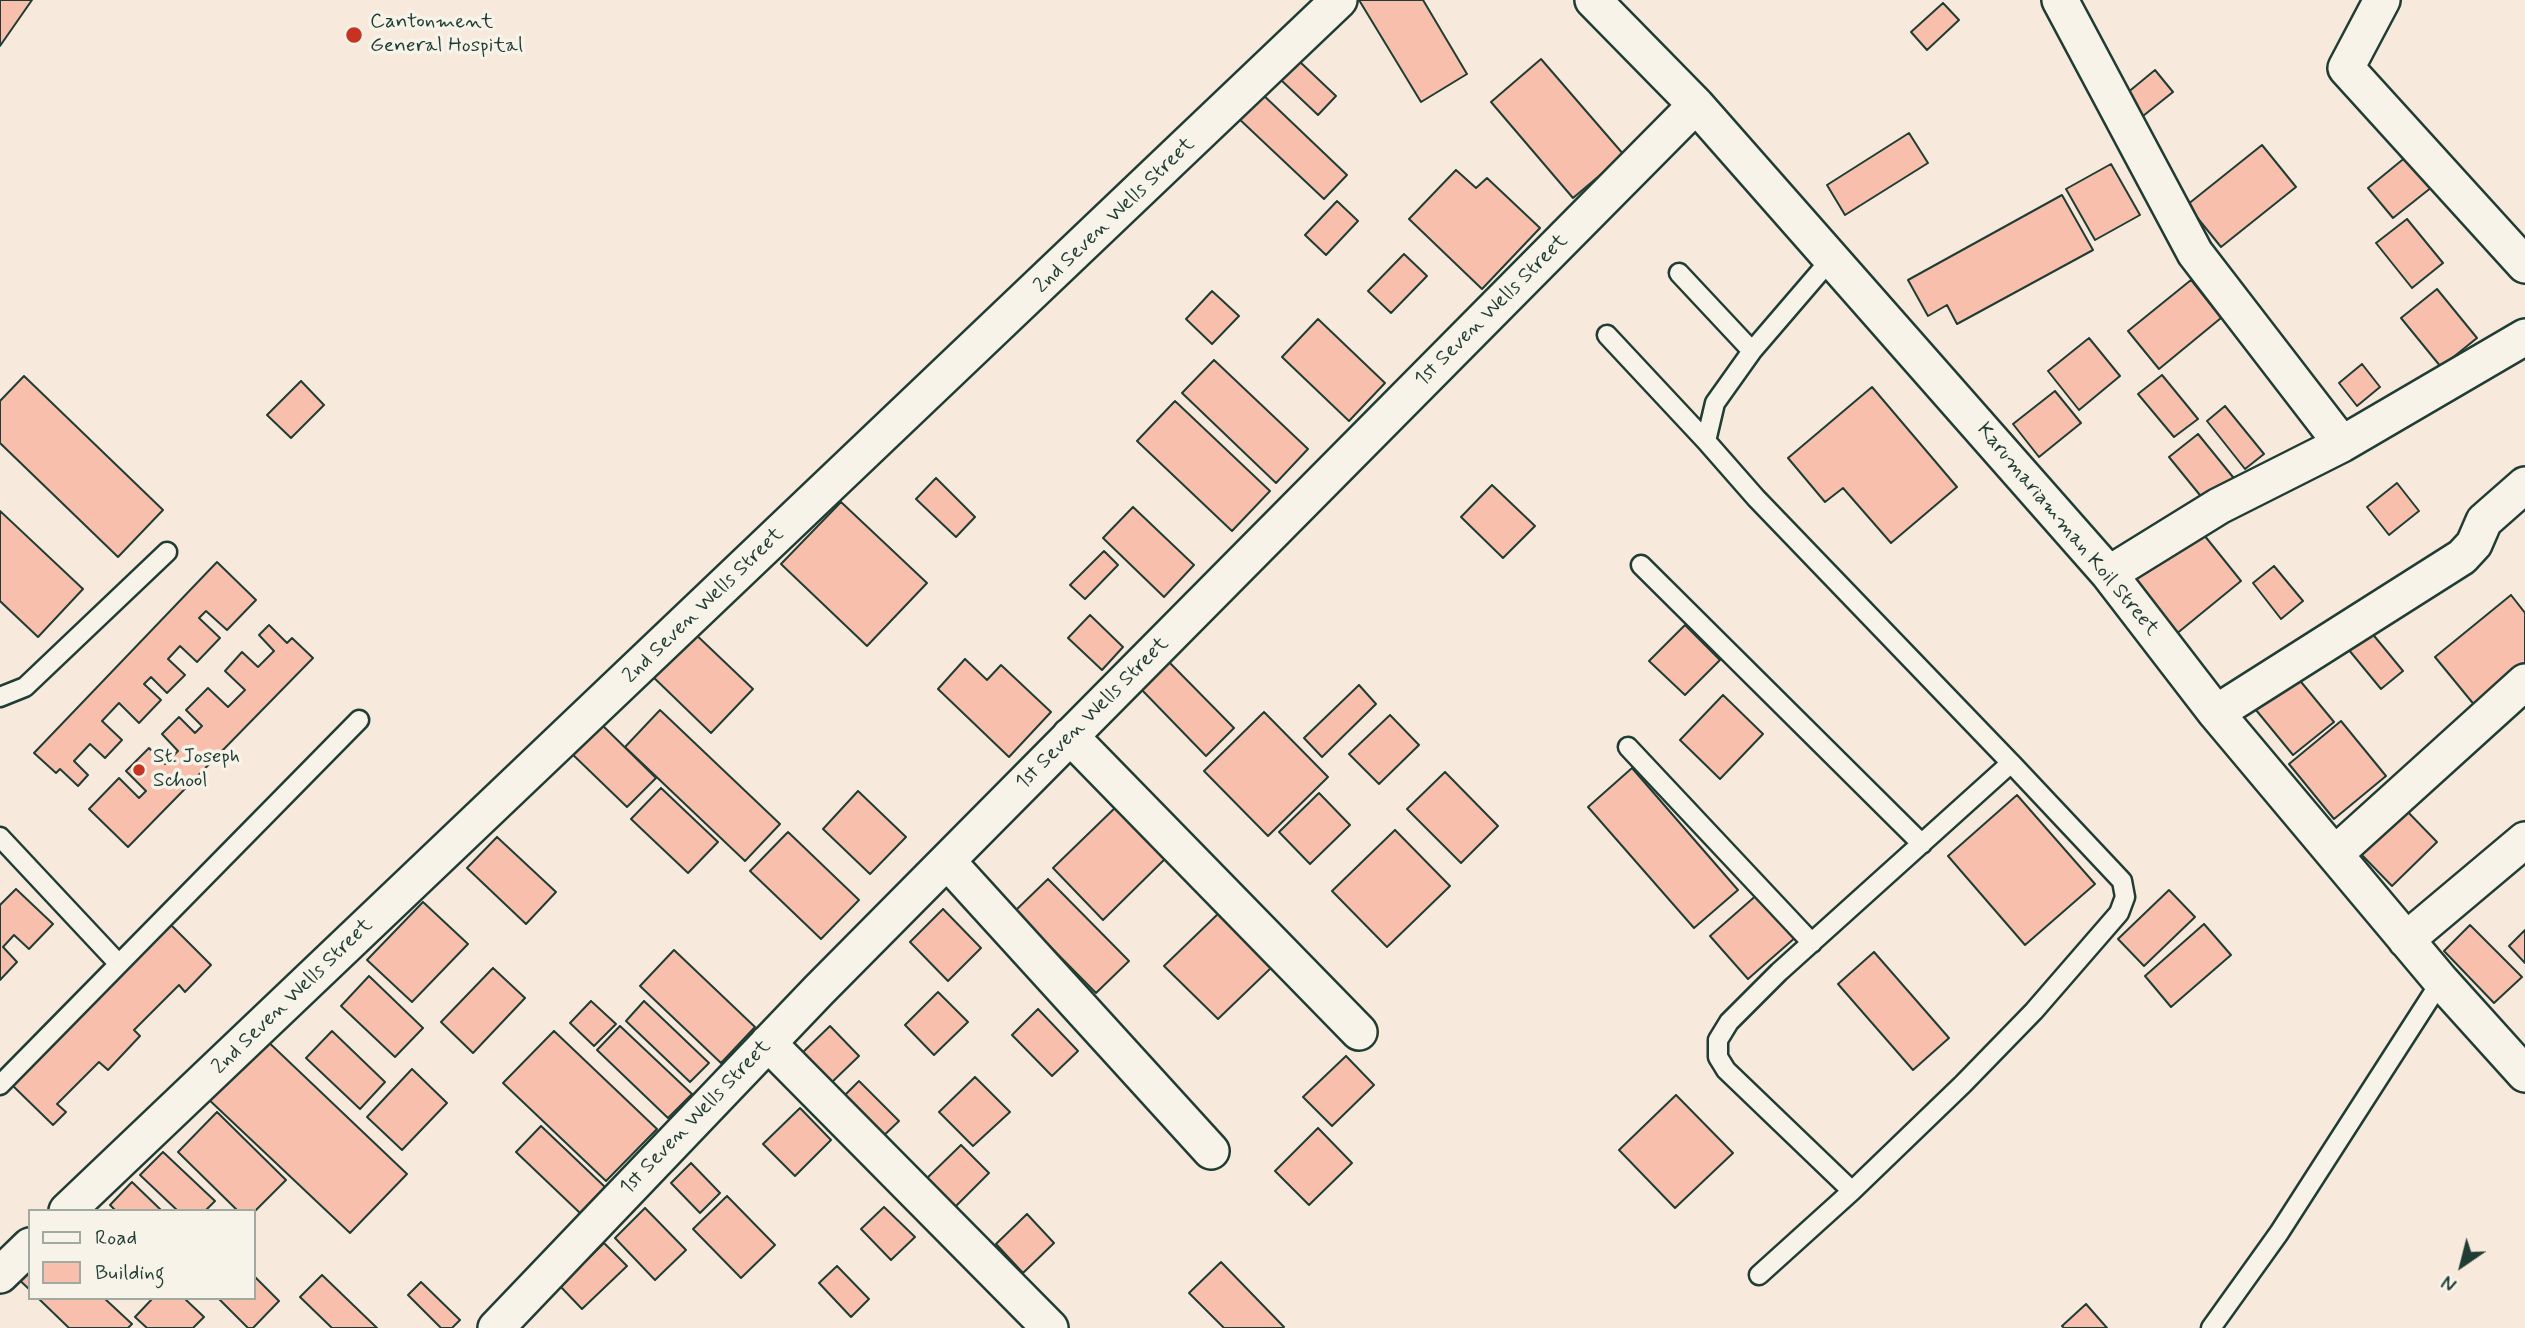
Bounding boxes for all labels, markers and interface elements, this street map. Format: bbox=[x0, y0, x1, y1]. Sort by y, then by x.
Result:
place label: Cantonment General Hospital bbox=[370, 10, 523, 60]
marker: Cantonment General Hospital bbox=[344, 25, 364, 45]
street label: 2nd Seven Wells Street bbox=[1029, 133, 1201, 299]
street label: 1st Seven Wells Street bbox=[1410, 229, 1574, 393]
street label: Karumariamman Koil Street bbox=[1970, 418, 2164, 642]
street label: 2nd Seven Wells Street bbox=[618, 523, 790, 689]
street label: 1st Seven Wells Street bbox=[1011, 632, 1175, 796]
place label: St. Joseph School bbox=[153, 745, 240, 795]
marker: St. Joseph School bbox=[131, 762, 147, 778]
street label: 2nd Seven Wells Street bbox=[207, 914, 379, 1080]
street label: 1st Seven Wells Street bbox=[615, 1035, 777, 1201]
legend bbox=[28, 1209, 256, 1300]
text: Road bbox=[95, 1224, 137, 1252]
north arrow bbox=[2427, 1230, 2497, 1300]
text: Building bbox=[95, 1259, 165, 1287]
text: N bbox=[2437, 1269, 2462, 1296]

